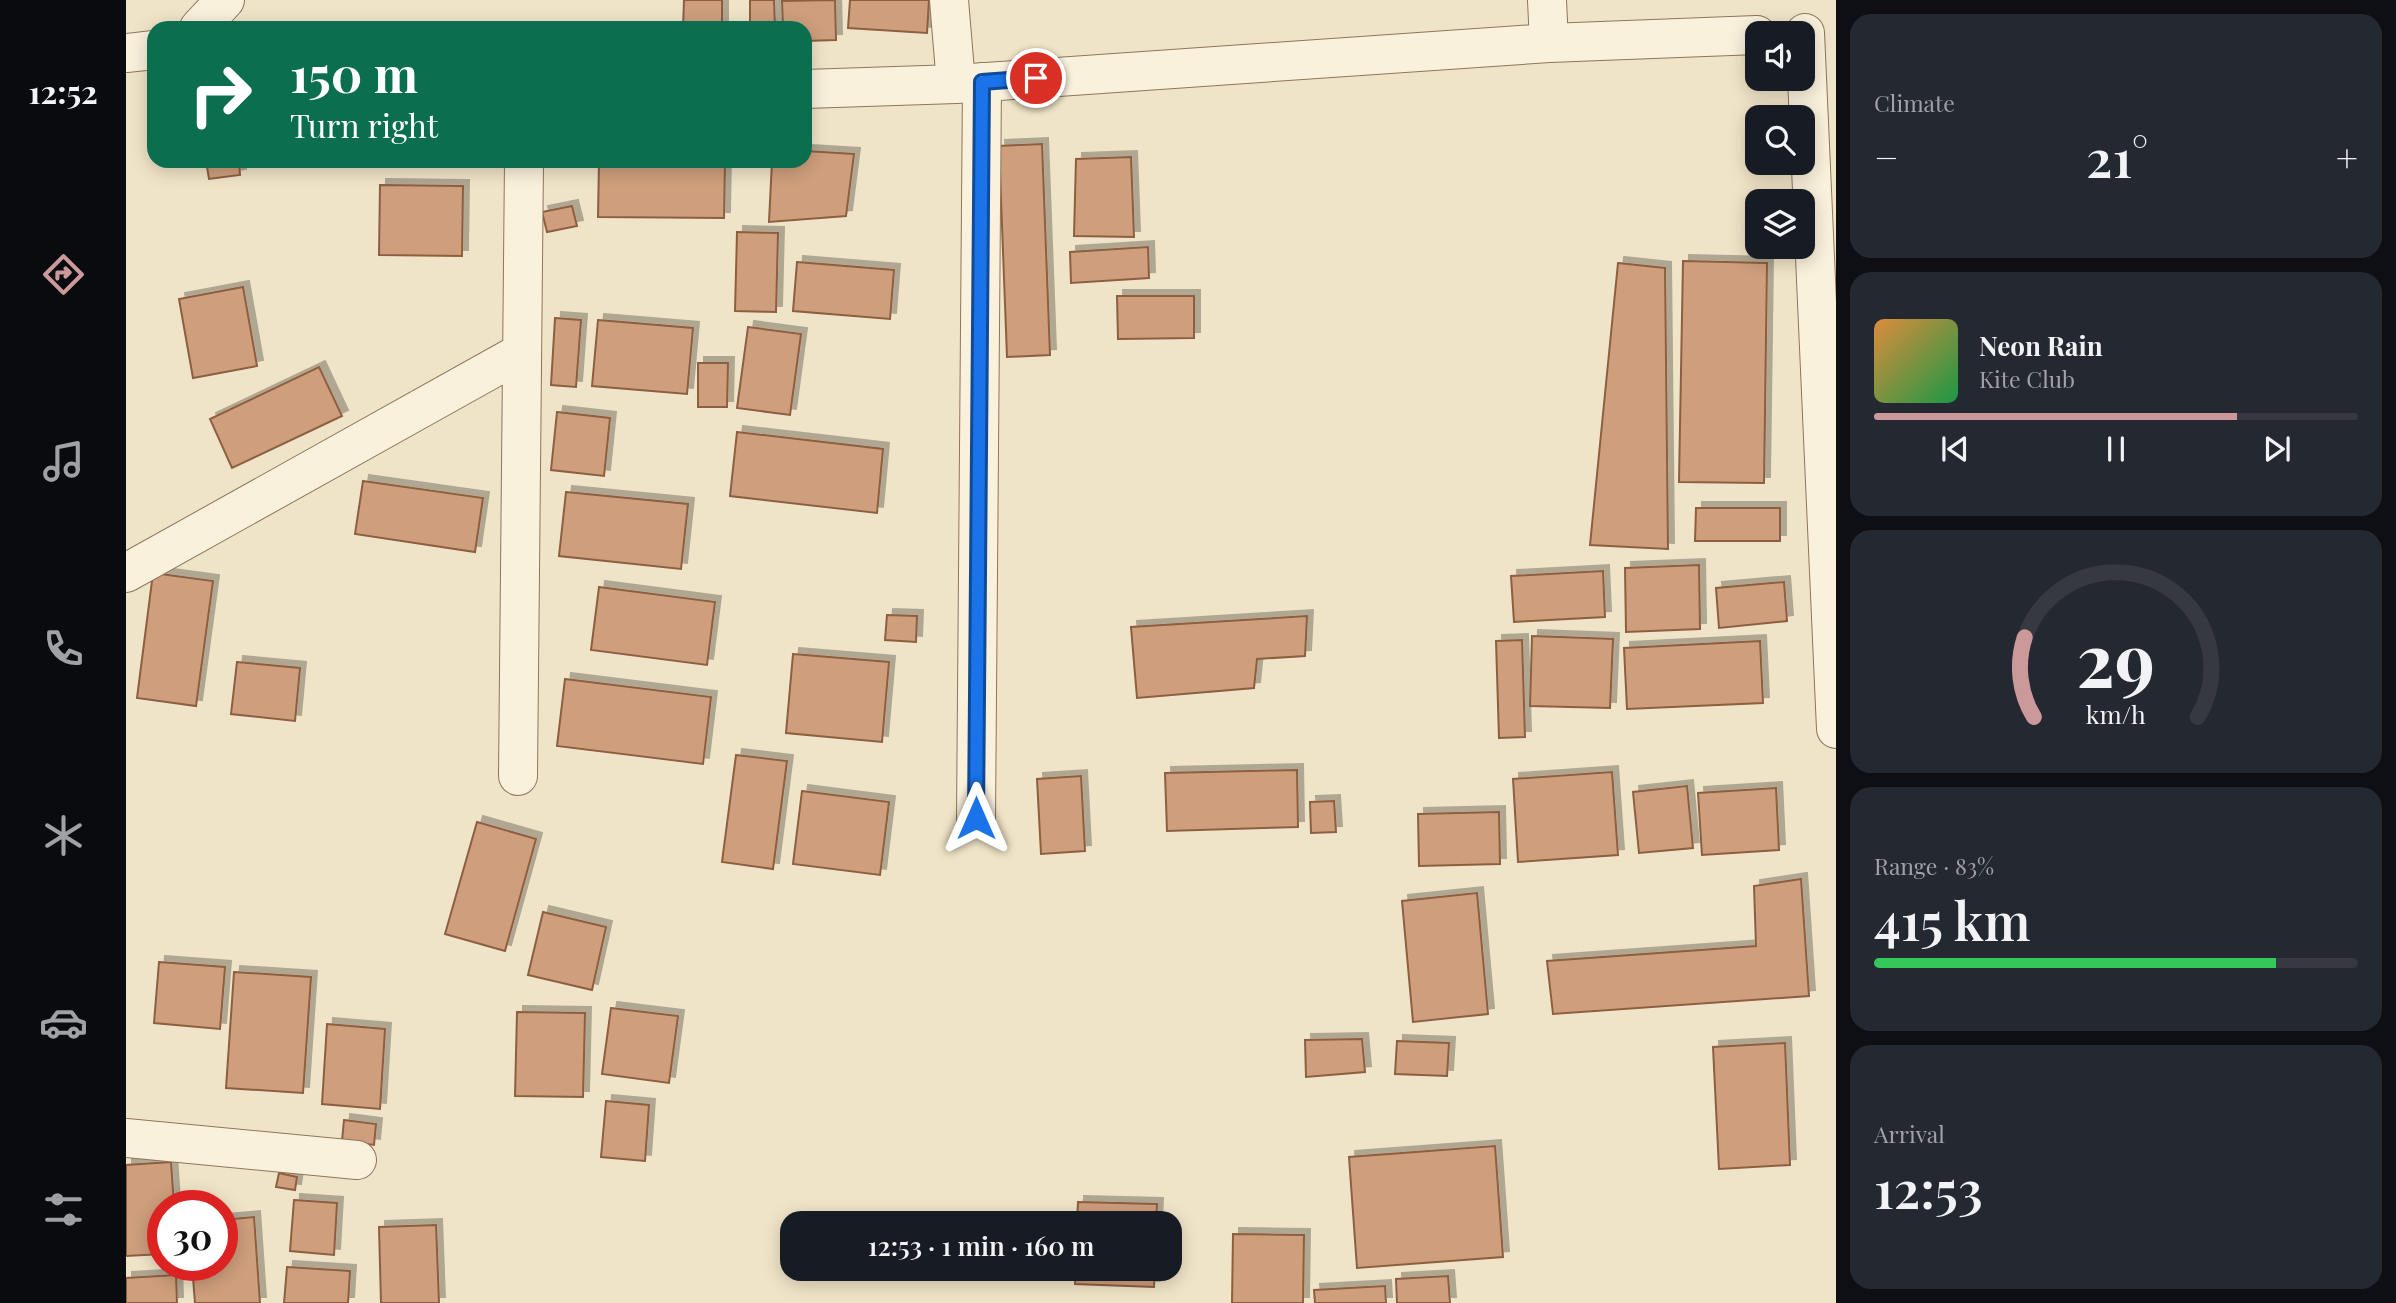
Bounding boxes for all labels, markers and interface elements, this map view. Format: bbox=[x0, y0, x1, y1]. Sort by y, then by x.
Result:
map controls bbox=[1745, 21, 1815, 259]
button: sound bbox=[1745, 21, 1815, 91]
text: 150 m bbox=[290, 40, 418, 105]
pin bbox=[1006, 48, 1066, 108]
icon: right bbox=[175, 49, 266, 140]
icon: arrive bbox=[1017, 59, 1055, 97]
text: 12:52 bbox=[28, 69, 98, 112]
text: Climate bbox=[1874, 87, 1955, 118]
text: Turn right bbox=[290, 103, 438, 146]
button: search bbox=[1745, 105, 1815, 175]
text: 21° bbox=[2086, 122, 2148, 191]
text: − bbox=[1874, 131, 1899, 182]
text: + bbox=[2336, 131, 2358, 182]
button: layers bbox=[1745, 189, 1815, 259]
icon: directions bbox=[39, 250, 88, 299]
text: Neon Rain bbox=[1979, 328, 2103, 363]
text: Kite Club bbox=[1979, 363, 2075, 394]
icon: previous bbox=[1936, 430, 1974, 468]
icon: pause bbox=[2097, 430, 2135, 468]
icon: next bbox=[2258, 430, 2296, 468]
icon: music bbox=[39, 437, 88, 486]
text: 29 bbox=[2077, 609, 2155, 706]
icon: phone bbox=[39, 624, 88, 673]
text: km/h bbox=[2086, 697, 2146, 730]
position arrow bbox=[939, 781, 1013, 855]
icon: climate bbox=[39, 811, 88, 860]
text: Range · 83% bbox=[1874, 850, 1994, 881]
text: 415 km bbox=[1874, 885, 2030, 954]
icon: car bbox=[39, 998, 88, 1047]
text: Arrival bbox=[1874, 1118, 1945, 1149]
text: 12:53 bbox=[1874, 1153, 1983, 1222]
icon: filters bbox=[39, 1185, 88, 1234]
speed limit sign: 30 bbox=[147, 1190, 238, 1281]
text: 12:53 · 1 min · 160 m bbox=[868, 1228, 1094, 1263]

